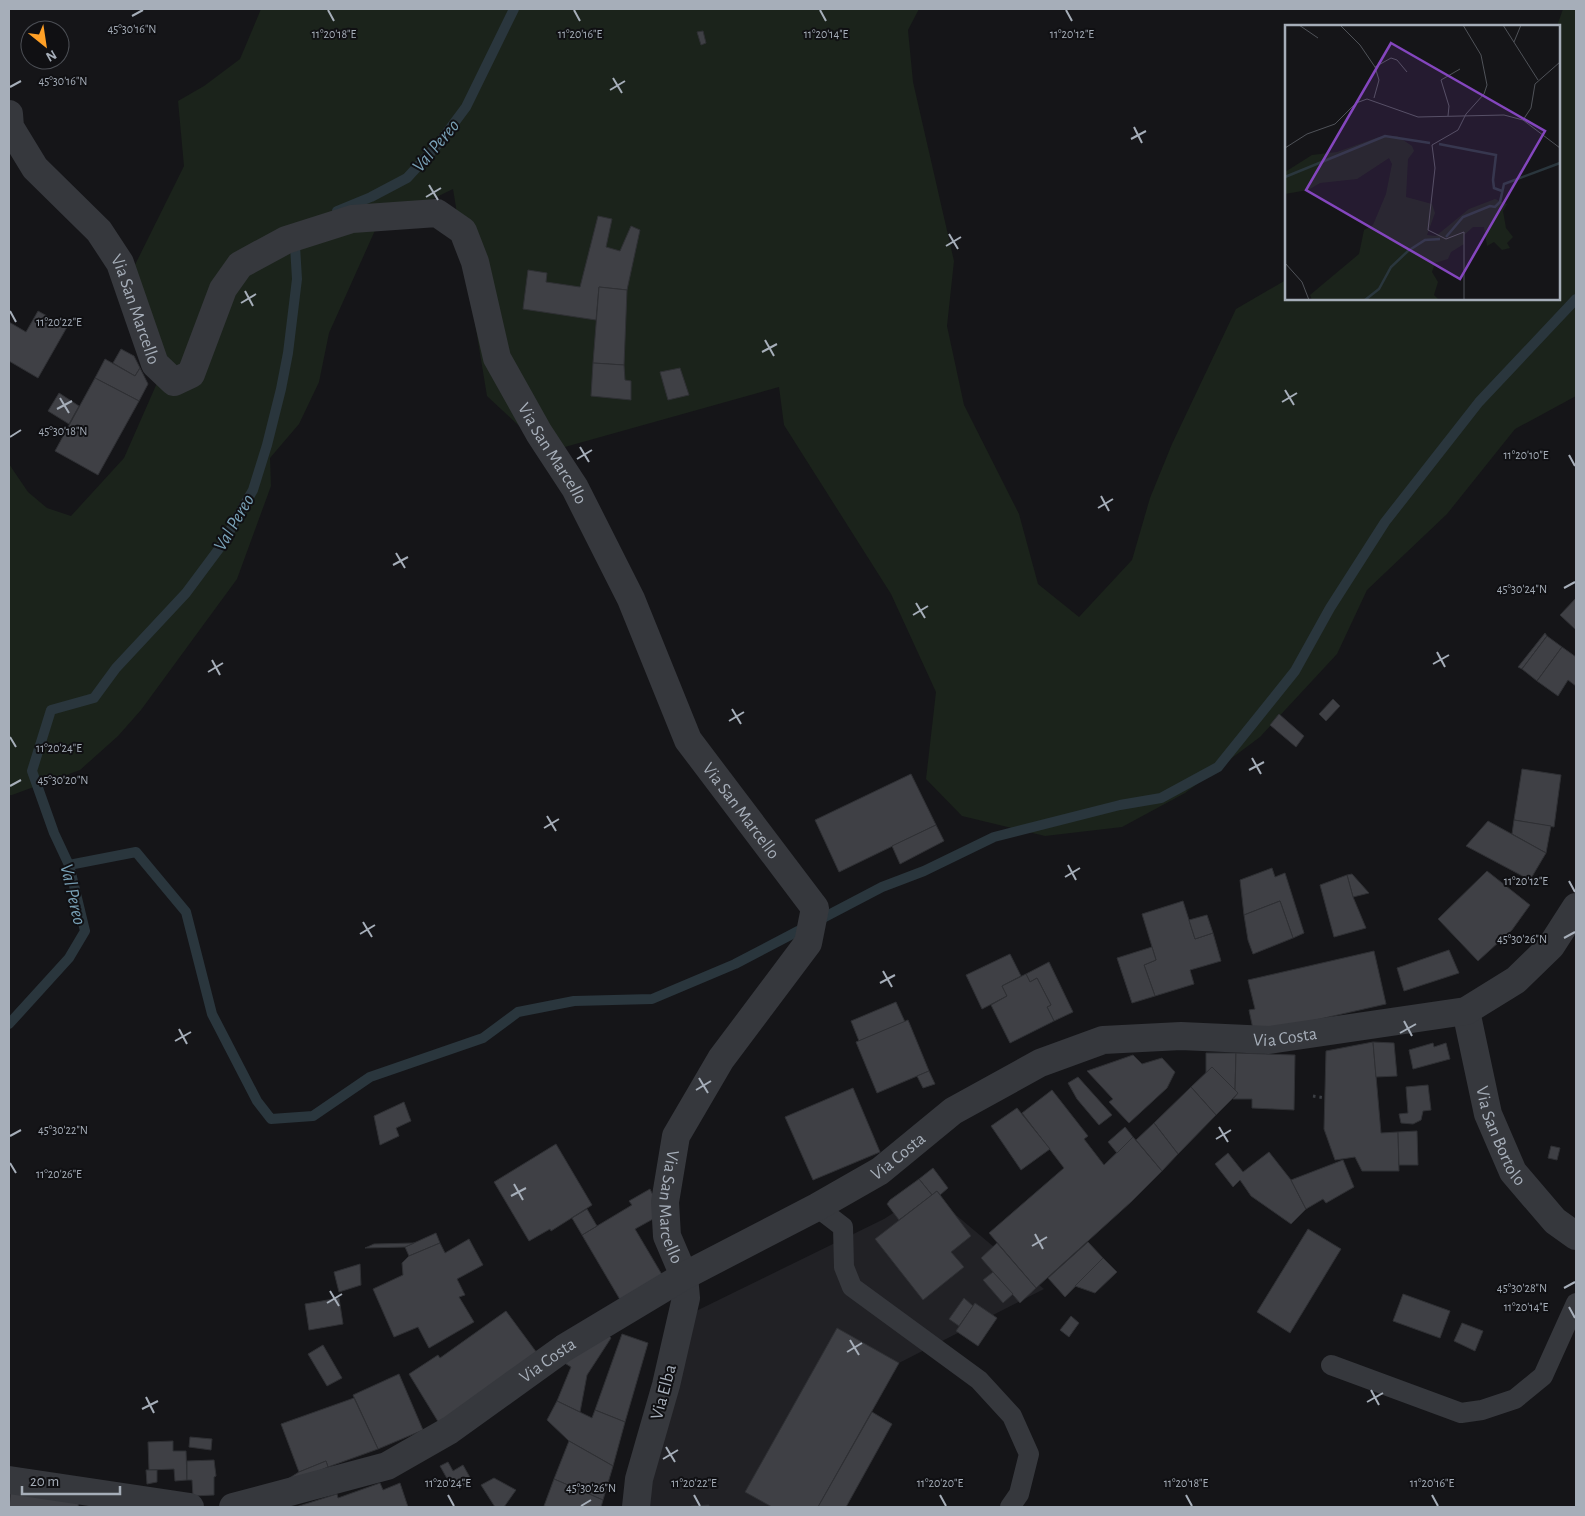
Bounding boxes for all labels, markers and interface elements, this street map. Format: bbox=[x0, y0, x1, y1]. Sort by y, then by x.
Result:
north arrow bbox=[20, 20, 70, 70]
text: 45°30'16"N bbox=[108, 23, 156, 35]
inset map bbox=[1285, 25, 1560, 300]
text: 11°20'18"E bbox=[312, 28, 356, 40]
text: 11°20'16"E bbox=[558, 28, 602, 40]
text: 11°20'14"E bbox=[804, 28, 849, 40]
text: 11°20'12"E bbox=[1050, 28, 1094, 40]
text: N bbox=[43, 47, 59, 64]
text: 45°30'16"N bbox=[39, 75, 87, 87]
water label: Val Pereo bbox=[409, 116, 463, 176]
street label: Via San Marcello bbox=[107, 251, 162, 367]
text: 11°20'22"E bbox=[36, 316, 82, 328]
street label: Via San Marcello bbox=[514, 400, 590, 507]
text: 45°30'18"N bbox=[39, 425, 87, 437]
text: 11°20'10"E bbox=[1503, 449, 1549, 461]
water label: Val Pereo bbox=[211, 491, 258, 554]
text: 45°30'24"N bbox=[1497, 583, 1547, 595]
text: 11°20'24"E bbox=[36, 742, 82, 754]
street label: Via San Marcello bbox=[699, 760, 783, 863]
text: 45°30'20"N bbox=[38, 774, 88, 786]
water label: Val Pereo bbox=[56, 862, 89, 927]
text: 11°20'12"E bbox=[1504, 875, 1548, 887]
text: 45°30'26"N bbox=[1497, 933, 1547, 945]
street label: Via Costa bbox=[1253, 1025, 1318, 1050]
street label: Via San Bortolo bbox=[1472, 1085, 1529, 1190]
text: 45°30'22"N bbox=[38, 1124, 88, 1136]
street label: Via Costa bbox=[868, 1130, 929, 1184]
street label: Via San Marcello bbox=[655, 1148, 686, 1266]
text: 11°20'26"E bbox=[36, 1168, 82, 1180]
text: 45°30'28"N bbox=[1497, 1282, 1547, 1294]
text: 11°20'14"E bbox=[1504, 1301, 1549, 1313]
street label: Via Costa bbox=[517, 1335, 579, 1387]
street label: Via Elba bbox=[648, 1363, 680, 1422]
scale bar bbox=[22, 1464, 120, 1496]
text: 20 m bbox=[30, 1474, 59, 1489]
text: 11°20'24"E bbox=[425, 1477, 471, 1489]
text: 11°20'22"E bbox=[671, 1477, 717, 1489]
text: 11°20'20"E bbox=[917, 1477, 963, 1489]
text: 11°20'18"E bbox=[1164, 1477, 1208, 1489]
text: 11°20'16"E bbox=[1410, 1477, 1454, 1489]
text: 45°30'26"N bbox=[566, 1482, 616, 1494]

